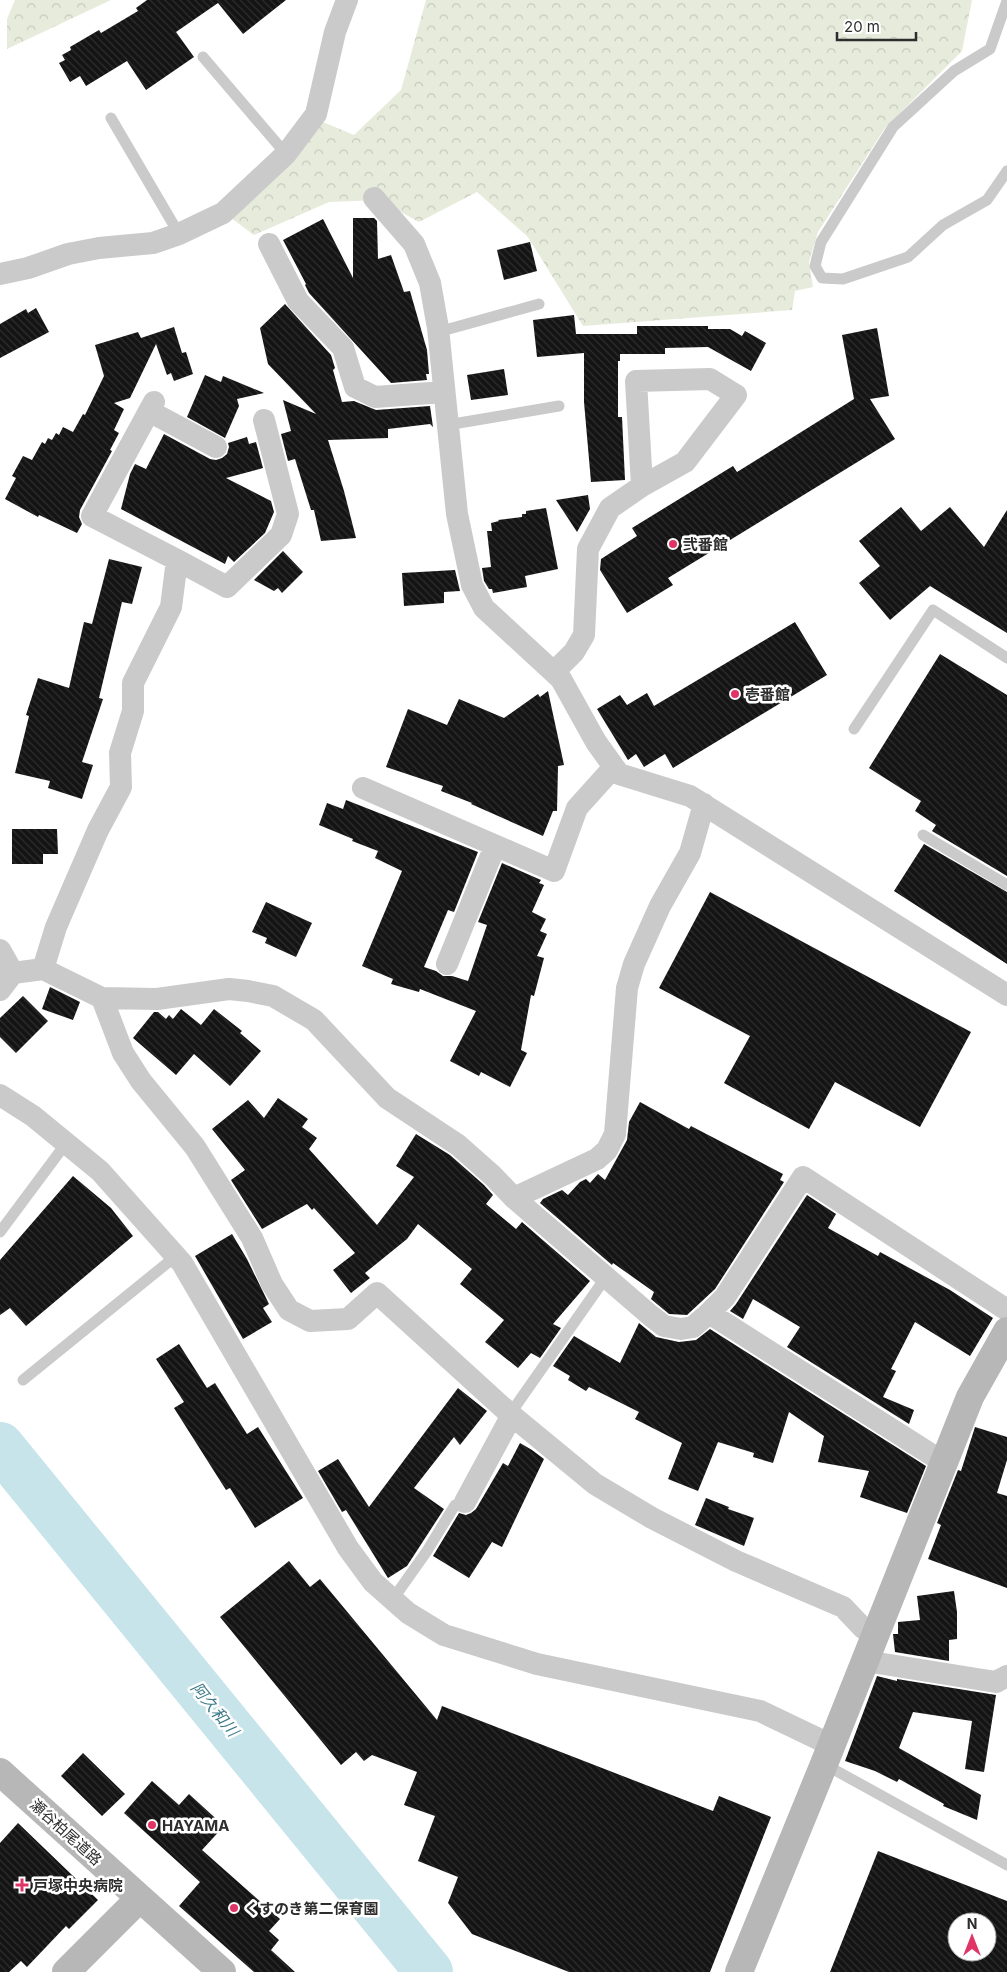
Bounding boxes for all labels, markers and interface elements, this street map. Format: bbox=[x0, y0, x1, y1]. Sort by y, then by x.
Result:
scale bar bbox=[837, 10, 916, 42]
text: 20 m bbox=[844, 17, 880, 36]
place label: 弐番館 bbox=[683, 535, 728, 554]
marker: 弐番館 bbox=[667, 538, 679, 550]
place label: 壱番館 bbox=[745, 685, 790, 704]
marker: 壱番館 bbox=[729, 688, 741, 700]
water label: 阿久和川 bbox=[187, 1678, 244, 1742]
street label: 瀬谷柏尾道路 bbox=[26, 1795, 106, 1869]
place label: HAYAMA bbox=[162, 1816, 229, 1835]
marker: HAYAMA bbox=[146, 1819, 158, 1831]
place label: 戸塚中央病院 bbox=[33, 1876, 123, 1895]
marker: 戸塚中央病院 bbox=[15, 1878, 29, 1892]
place label: くすのき第二保育園 bbox=[244, 1899, 379, 1918]
marker: くすのき第二保育園 bbox=[228, 1902, 240, 1914]
north arrow bbox=[947, 1912, 997, 1962]
text: N bbox=[967, 1915, 977, 1932]

